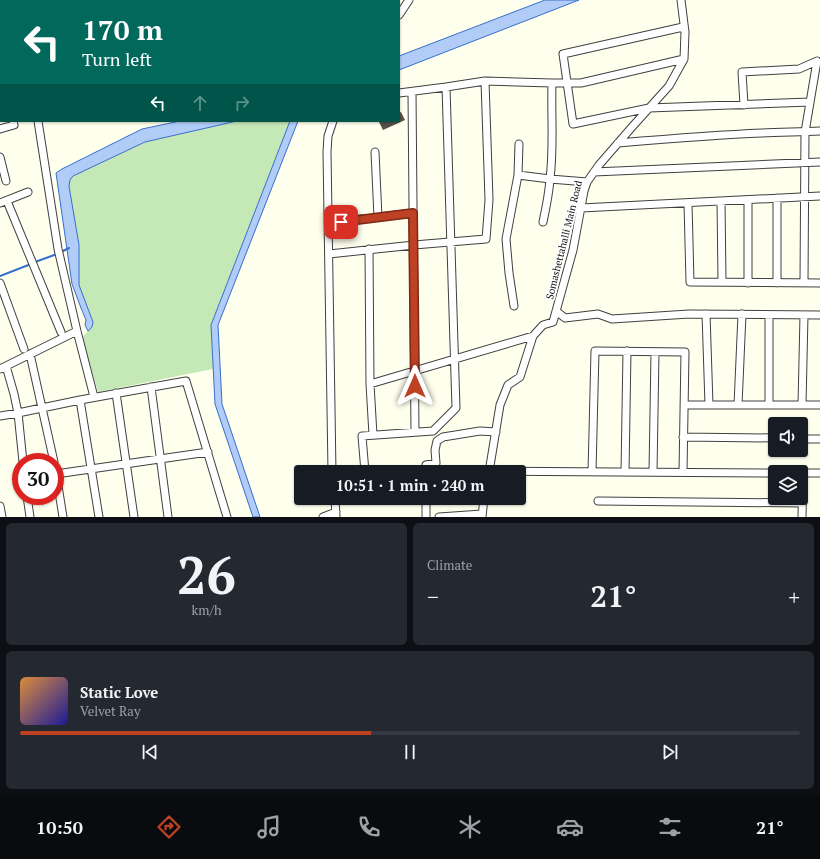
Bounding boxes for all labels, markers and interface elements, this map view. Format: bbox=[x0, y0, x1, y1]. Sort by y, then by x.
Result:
text: 170 m bbox=[82, 11, 163, 48]
icon: left bbox=[16, 16, 68, 68]
text: Turn left bbox=[82, 47, 152, 71]
icon: left bbox=[147, 92, 169, 114]
icon: ahead bbox=[189, 92, 211, 114]
icon: right bbox=[231, 92, 253, 114]
street label: Somashettahalli Main Road bbox=[543, 179, 585, 301]
pin bbox=[324, 205, 358, 239]
icon: arrive bbox=[330, 211, 352, 233]
position arrow bbox=[394, 365, 436, 407]
map controls bbox=[768, 417, 808, 505]
button: sound bbox=[768, 417, 808, 457]
speed limit sign: 30 bbox=[12, 453, 64, 505]
button: layers bbox=[768, 465, 808, 505]
text: 10:51 · 1 min · 240 m bbox=[336, 475, 484, 495]
text: 26 bbox=[177, 540, 236, 609]
text: Climate bbox=[427, 556, 472, 574]
text: 21° bbox=[590, 576, 637, 616]
text: − bbox=[427, 582, 439, 611]
text: + bbox=[788, 582, 800, 611]
text: km/h bbox=[191, 601, 222, 619]
text: Static Love bbox=[80, 682, 158, 702]
text: Velvet Ray bbox=[80, 702, 140, 720]
icon: previous bbox=[139, 741, 161, 763]
icon: pause bbox=[399, 741, 421, 763]
icon: next bbox=[659, 741, 681, 763]
icon: directions bbox=[155, 813, 183, 841]
icon: music bbox=[255, 813, 283, 841]
icon: phone bbox=[355, 813, 383, 841]
icon: climate bbox=[456, 813, 484, 841]
icon: car bbox=[556, 813, 584, 841]
icon: filters bbox=[656, 813, 684, 841]
text: 10:50 bbox=[36, 815, 83, 839]
text: 21° bbox=[756, 815, 784, 839]

